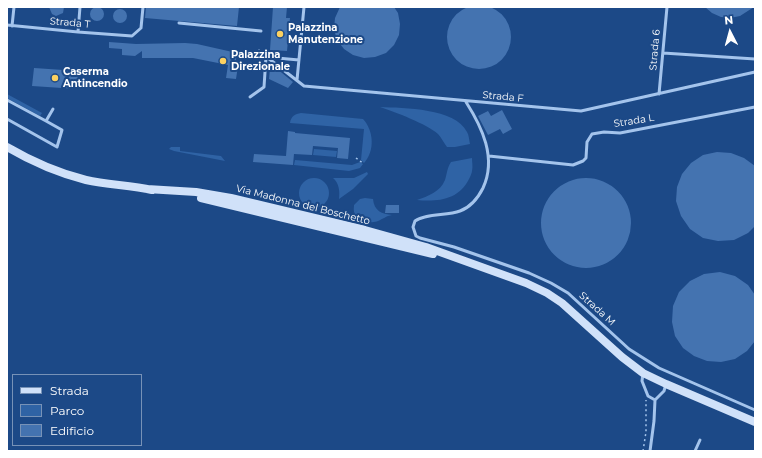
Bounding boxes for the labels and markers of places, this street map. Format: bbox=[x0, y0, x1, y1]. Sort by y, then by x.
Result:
place label: Palazzina Manutenzione bbox=[288, 22, 363, 46]
marker: Palazzina Manutenzione bbox=[275, 29, 285, 39]
place label: Palazzina Direzionale bbox=[231, 49, 290, 72]
marker: Palazzina Direzionale bbox=[218, 56, 228, 66]
place label: Caserma Antincendio bbox=[63, 66, 127, 90]
marker: Caserma Antincendio bbox=[50, 73, 60, 83]

